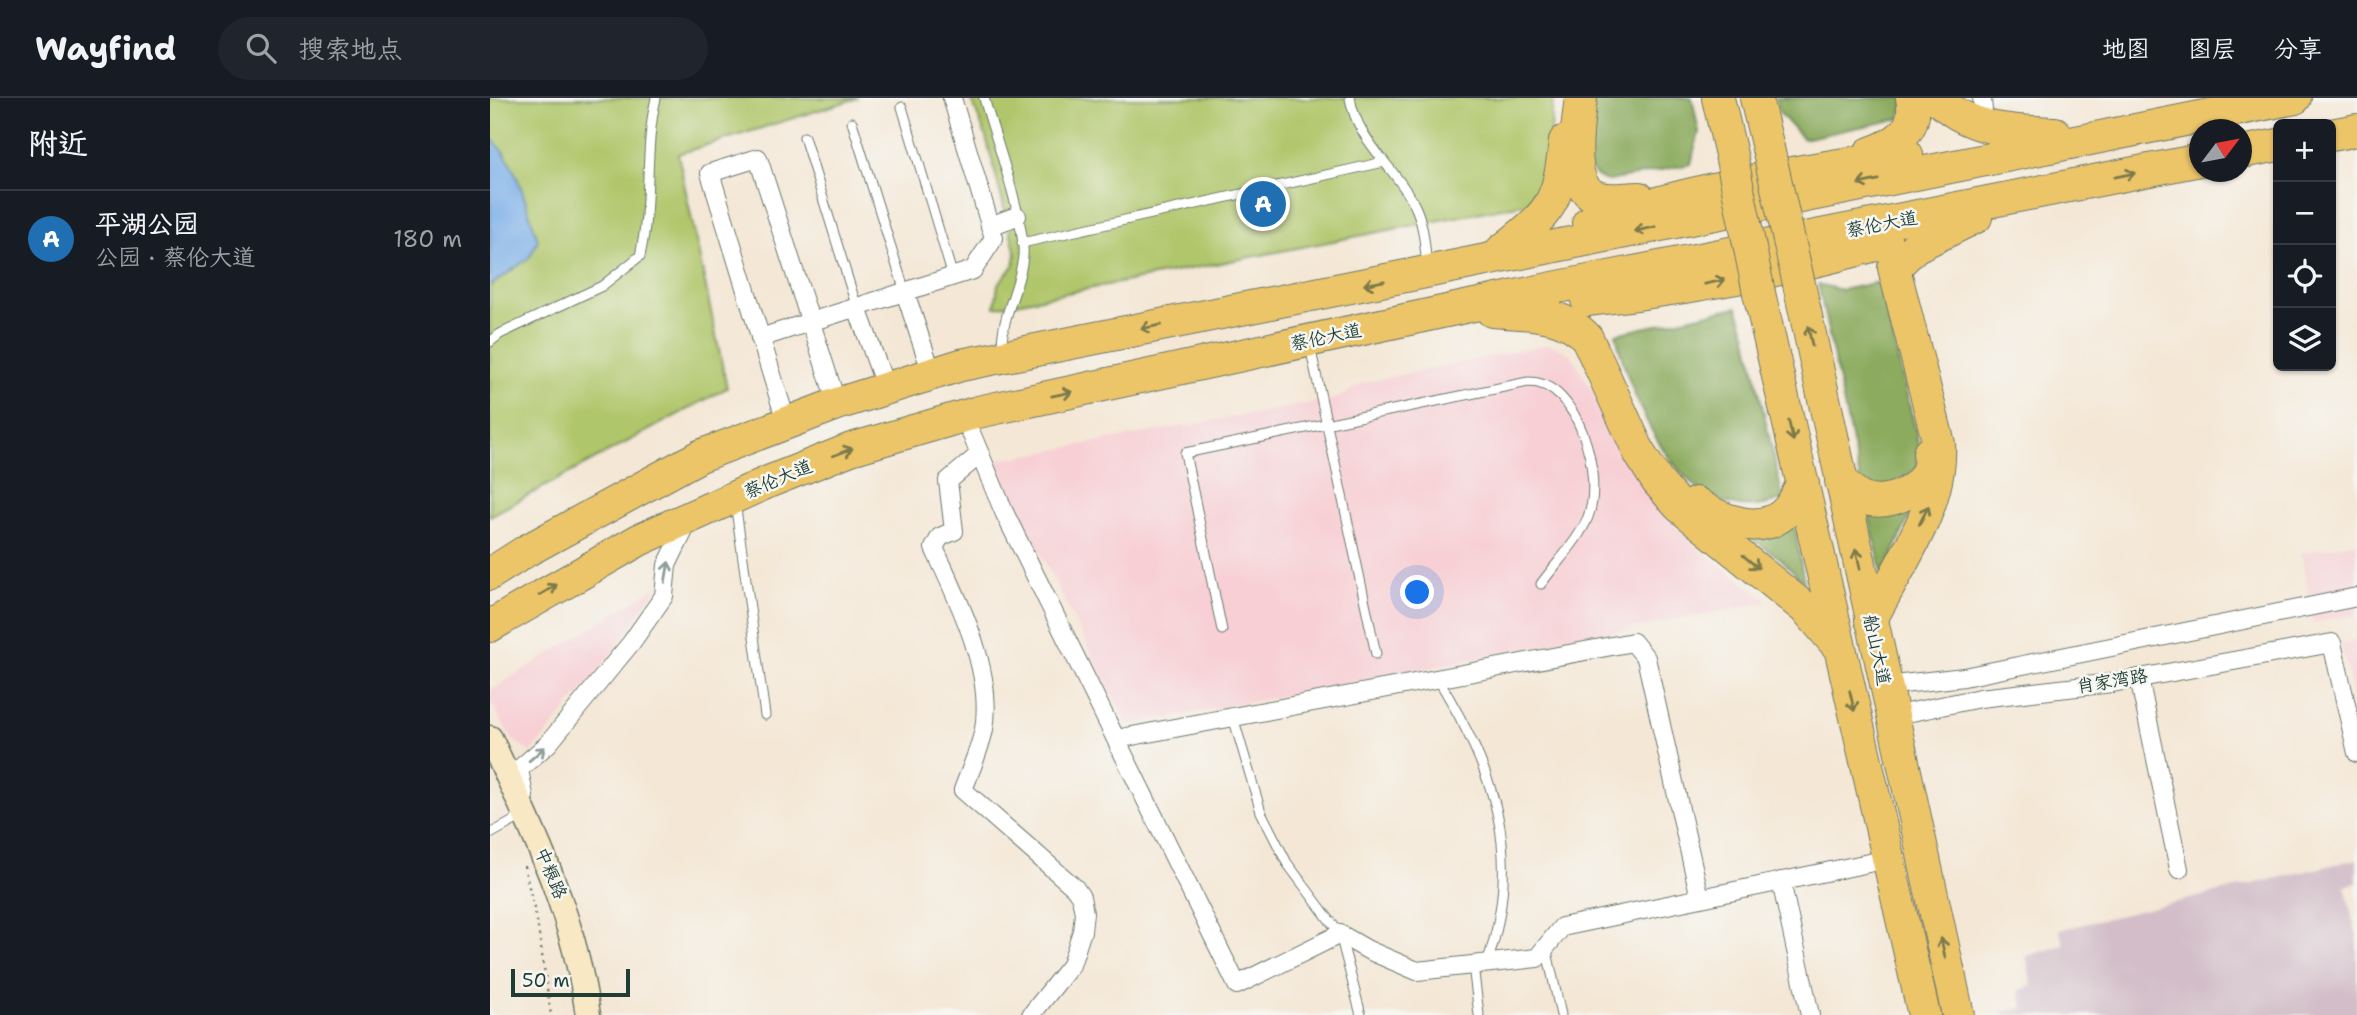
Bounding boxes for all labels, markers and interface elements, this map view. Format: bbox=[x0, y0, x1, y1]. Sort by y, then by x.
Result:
search box bbox=[218, 17, 708, 80]
text: Wayfind bbox=[35, 26, 176, 71]
icon: search bbox=[242, 29, 280, 67]
text: 搜索地点 bbox=[298, 31, 402, 66]
text: 地图 bbox=[2102, 33, 2150, 65]
text: 图层 bbox=[2188, 33, 2236, 65]
text: 分享 bbox=[2274, 33, 2322, 65]
north arrow bbox=[2189, 119, 2252, 182]
map controls bbox=[2273, 119, 2336, 371]
button: + bbox=[2273, 119, 2336, 182]
text: 附近 bbox=[28, 123, 88, 164]
one-way arrow bbox=[2113, 167, 2136, 181]
one-way arrow bbox=[1857, 176, 1880, 190]
pin: A bbox=[1240, 178, 1286, 230]
button: − bbox=[2273, 182, 2336, 245]
street label: 蔡伦大道 bbox=[1844, 205, 1920, 243]
text: 平湖公园 bbox=[95, 206, 199, 241]
one-way arrow bbox=[1634, 223, 1657, 237]
text: A bbox=[42, 224, 60, 254]
text: 180 m bbox=[393, 224, 462, 254]
text: 公园 · 蔡伦大道 bbox=[95, 242, 255, 272]
button: locate bbox=[2273, 245, 2336, 308]
one-way arrow bbox=[1703, 274, 1726, 288]
one-way arrow bbox=[1363, 276, 1386, 290]
button: layers bbox=[2273, 308, 2336, 371]
street label: 蔡伦大道 bbox=[1288, 318, 1364, 356]
one-way arrow bbox=[1140, 320, 1163, 334]
one-way arrow bbox=[1803, 325, 1816, 348]
one-way arrow bbox=[1050, 386, 1073, 400]
one-way arrow bbox=[1784, 419, 1798, 442]
one-way arrow bbox=[831, 445, 853, 458]
street label: 蔡伦大道 bbox=[740, 454, 816, 504]
one-way arrow bbox=[1917, 506, 1931, 526]
one-way arrow bbox=[1850, 548, 1864, 571]
one-way arrow bbox=[1742, 554, 1760, 570]
one-way arrow bbox=[661, 561, 674, 584]
your location bbox=[1400, 575, 1434, 609]
one-way arrow bbox=[537, 583, 557, 597]
street label: 船山大道 bbox=[1858, 612, 1896, 688]
street label: 肖家湾路 bbox=[2075, 664, 2149, 698]
one-way arrow bbox=[1846, 689, 1859, 712]
one-way arrow bbox=[527, 746, 545, 762]
street label: 中粮路 bbox=[529, 843, 573, 903]
one-way arrow bbox=[1936, 937, 1949, 960]
scale bar bbox=[511, 966, 630, 998]
text: 50 m bbox=[522, 968, 570, 993]

